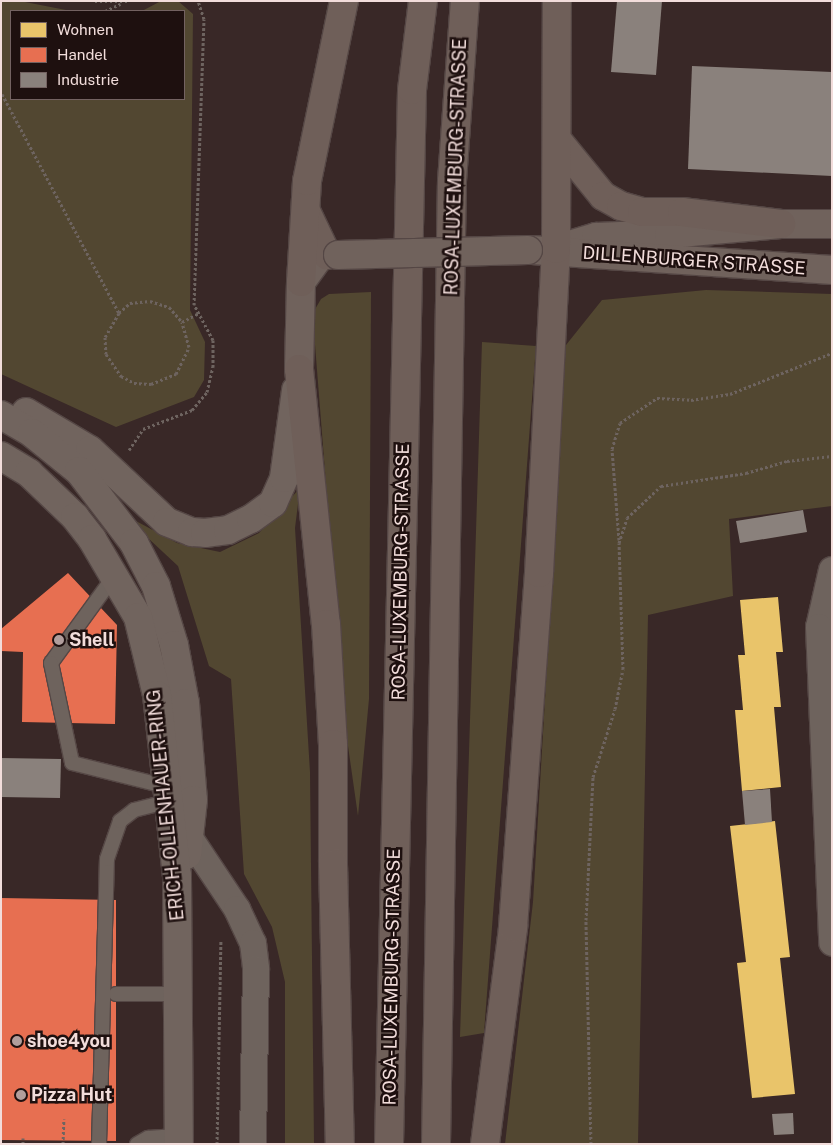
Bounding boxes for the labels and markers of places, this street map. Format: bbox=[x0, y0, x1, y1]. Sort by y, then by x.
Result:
place label: Shell bbox=[69, 629, 114, 651]
marker: Shell bbox=[53, 634, 65, 646]
place label: shoe4you bbox=[27, 1030, 111, 1052]
marker: shoe4you bbox=[11, 1035, 23, 1047]
place label: Pizza Hut bbox=[31, 1084, 112, 1106]
marker: Pizza Hut bbox=[15, 1089, 27, 1101]

